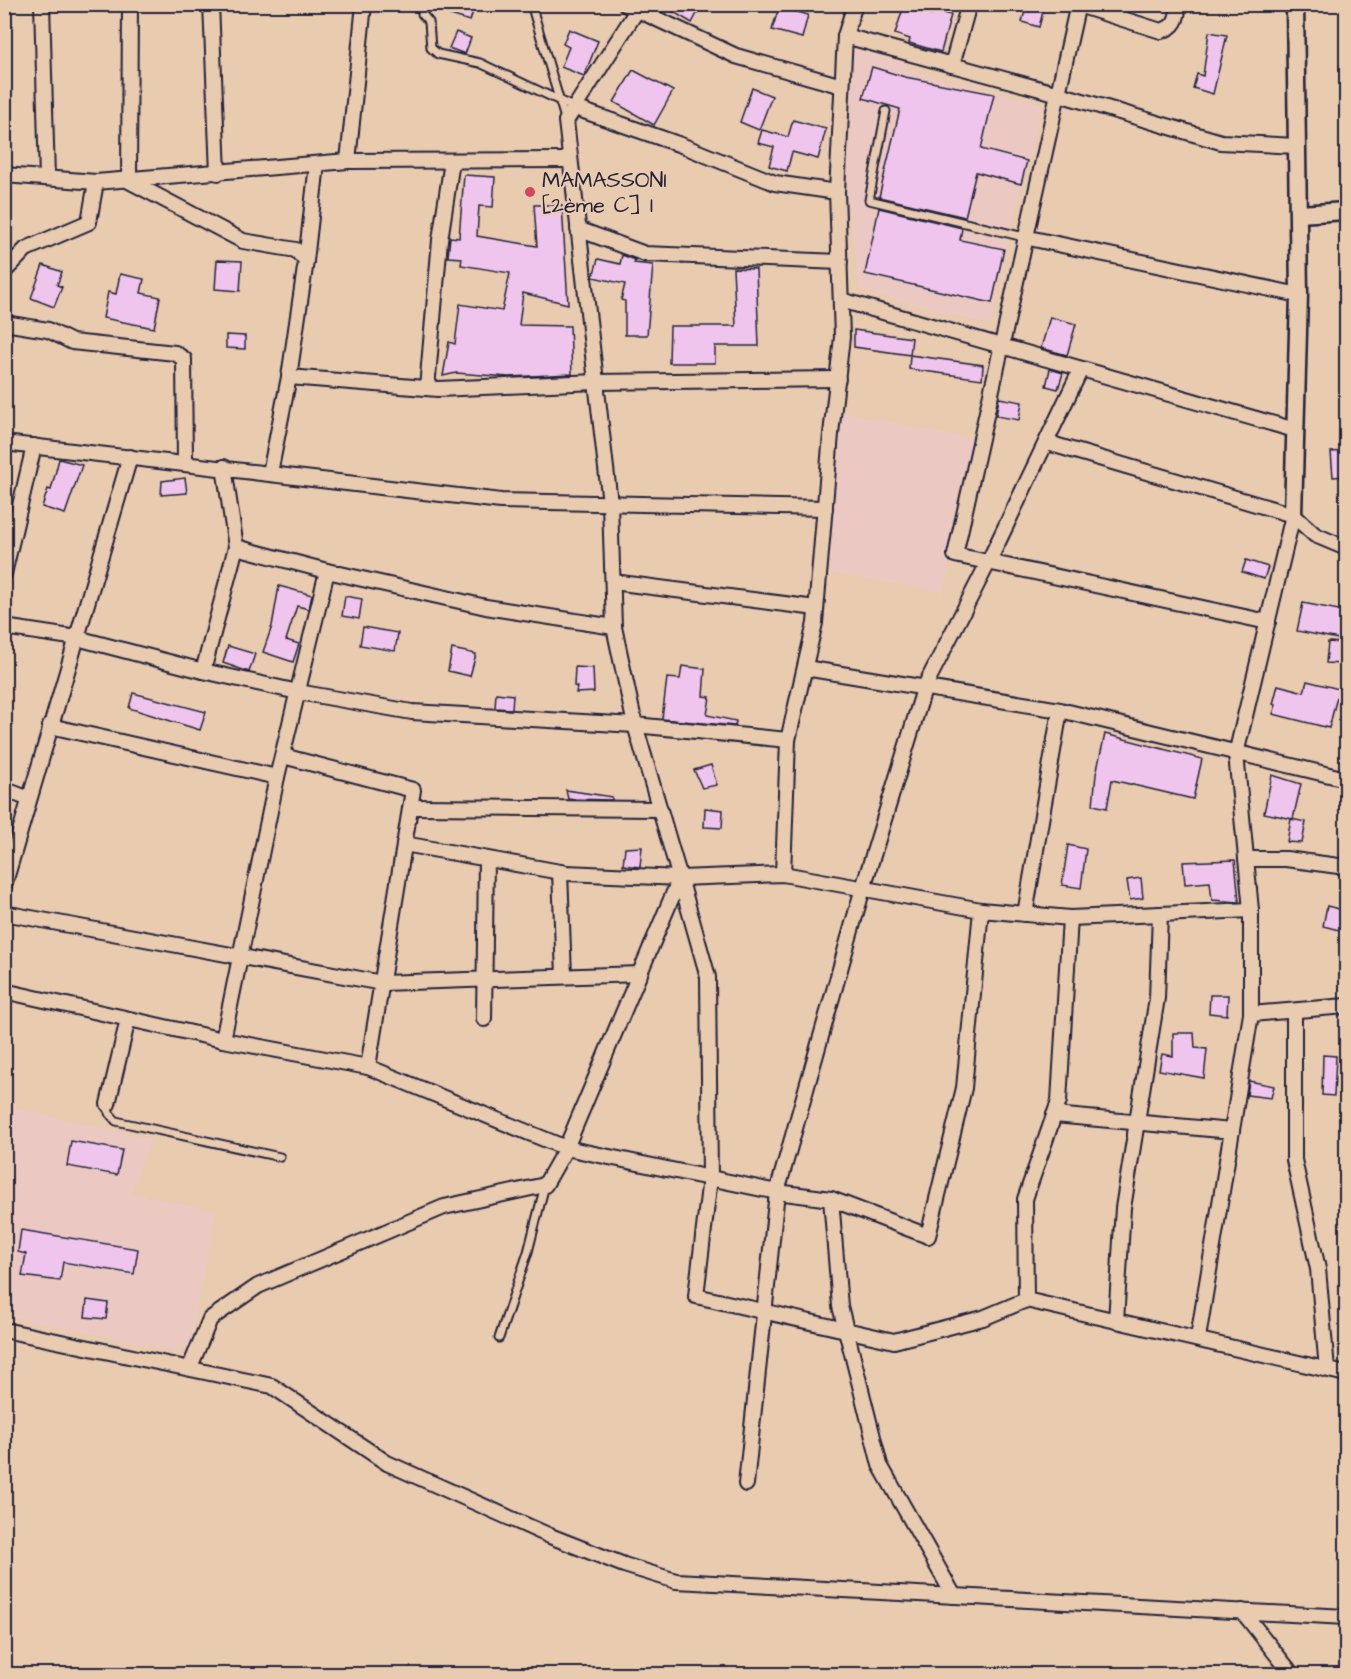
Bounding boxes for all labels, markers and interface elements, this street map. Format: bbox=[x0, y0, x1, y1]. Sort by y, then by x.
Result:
place label: MAMASSONI [2ème C] I bbox=[542, 165, 667, 221]
marker: MAMASSONI [2ème C] I bbox=[523, 185, 537, 199]

